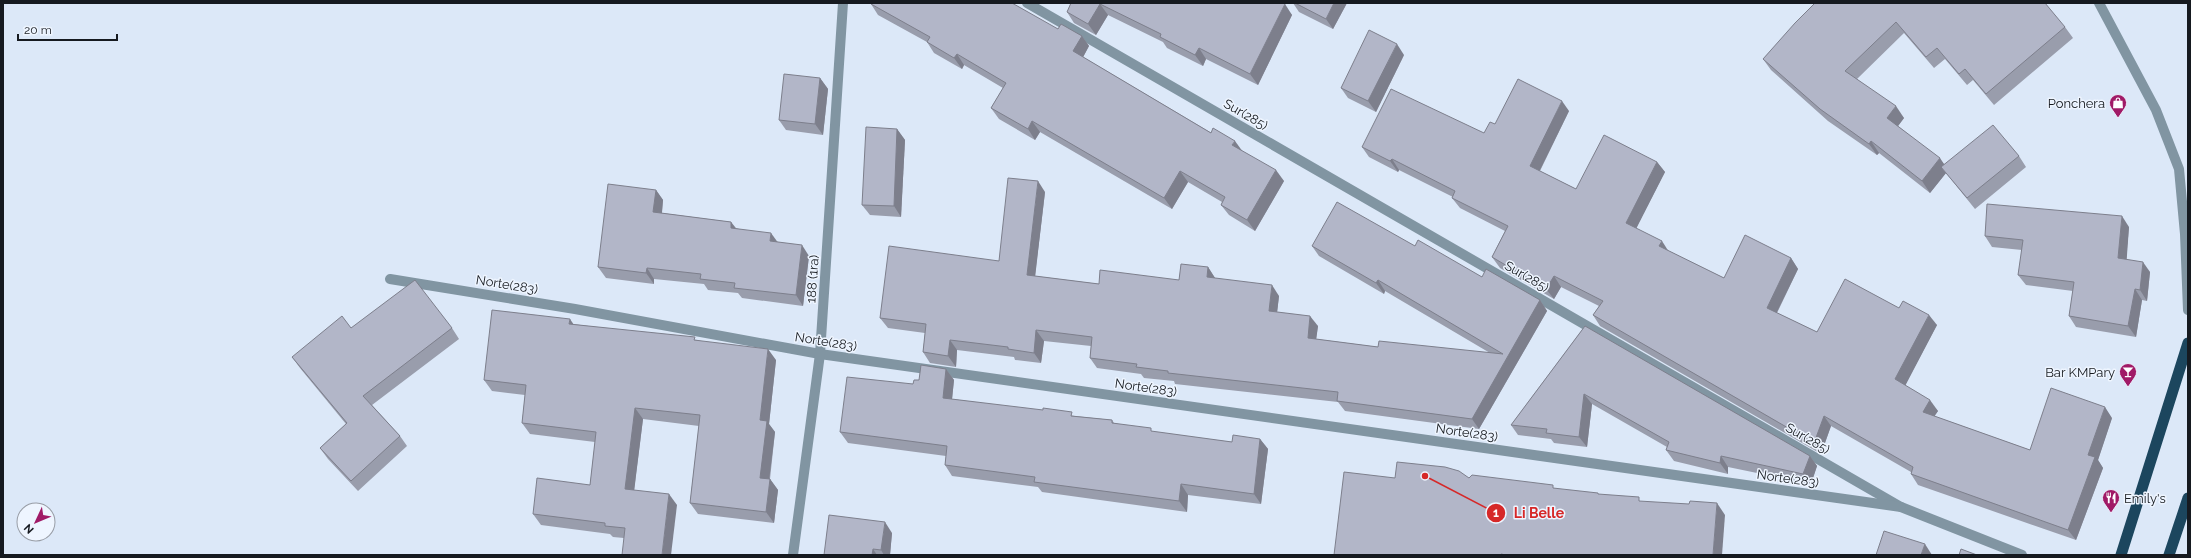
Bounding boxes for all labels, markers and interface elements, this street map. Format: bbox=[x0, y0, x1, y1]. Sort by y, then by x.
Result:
scale bar bbox=[18, 16, 117, 42]
text: 20 m bbox=[24, 23, 52, 37]
shop icon: Ponchera bbox=[2108, 93, 2128, 118]
street label: Sur(285) bbox=[1221, 96, 1271, 133]
place label: Ponchera bbox=[2048, 96, 2105, 111]
street label: 188 (1ra) bbox=[803, 254, 822, 304]
street label: Sur(285) bbox=[1502, 258, 1552, 295]
street label: Norte(283) bbox=[475, 272, 539, 297]
street label: Norte(283) bbox=[794, 329, 858, 354]
bar icon: Bar KMPary bbox=[2118, 362, 2138, 387]
place label: Bar KMPary bbox=[2045, 365, 2115, 380]
street label: Norte(283) bbox=[1114, 376, 1178, 399]
street label: Sur(285) bbox=[1783, 420, 1833, 457]
street label: Norte(283) bbox=[1435, 421, 1499, 444]
street label: Norte(283) bbox=[1756, 467, 1820, 490]
restaurant icon: Emily's bbox=[2101, 488, 2121, 513]
place label: Emily's bbox=[2124, 491, 2166, 506]
callout: Li Belle bbox=[1486, 500, 1572, 526]
north arrow bbox=[16, 502, 56, 542]
text: Li Belle bbox=[1514, 505, 1565, 521]
text: 1 bbox=[1493, 506, 1499, 520]
text: N bbox=[22, 521, 37, 536]

